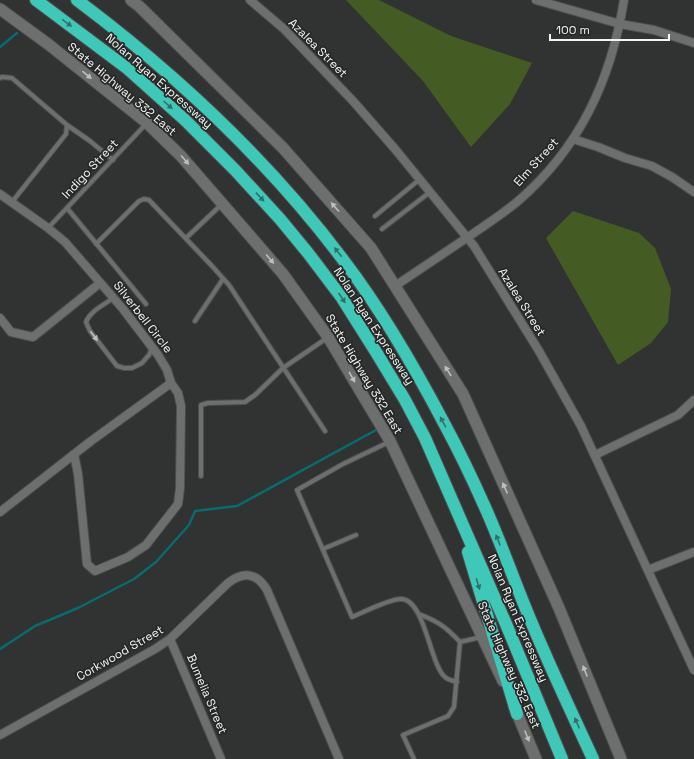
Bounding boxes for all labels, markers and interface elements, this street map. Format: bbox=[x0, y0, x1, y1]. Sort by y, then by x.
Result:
street label: Azalea Street bbox=[285, 15, 351, 81]
scale bar bbox=[550, 16, 669, 42]
one-way arrow bbox=[62, 19, 73, 27]
text: 100 m bbox=[556, 22, 590, 38]
street label: Nolan Ryan Expressway bbox=[102, 30, 216, 132]
street label: State Highway 332 East bbox=[64, 39, 180, 139]
one-way arrow bbox=[81, 71, 92, 80]
one-way arrow bbox=[163, 101, 173, 110]
street label: Elm Street bbox=[510, 134, 562, 190]
street label: Indigo Street bbox=[58, 136, 122, 202]
one-way arrow bbox=[180, 155, 189, 165]
one-way arrow bbox=[255, 192, 265, 202]
one-way arrow bbox=[330, 202, 339, 212]
one-way arrow bbox=[333, 247, 342, 258]
one-way arrow bbox=[265, 253, 274, 264]
street label: Nolan Ryan Expressway bbox=[330, 264, 418, 388]
street label: Azalea Street bbox=[495, 265, 549, 339]
street label: Silverbell Circle bbox=[110, 278, 176, 356]
one-way arrow bbox=[338, 292, 345, 304]
street label: State Highway 332 East bbox=[322, 311, 406, 437]
one-way arrow bbox=[90, 330, 98, 341]
one-way arrow bbox=[445, 365, 452, 377]
one-way arrow bbox=[348, 371, 355, 383]
one-way arrow bbox=[440, 416, 447, 428]
one-way arrow bbox=[502, 482, 508, 493]
one-way arrow bbox=[495, 533, 501, 545]
street label: Nolan Ryan Expressway bbox=[484, 552, 552, 684]
one-way arrow bbox=[475, 579, 481, 591]
street label: State Highway 332 East bbox=[474, 599, 544, 731]
street label: Corkwood Street bbox=[74, 622, 166, 684]
street label: Bumelia Street bbox=[183, 652, 231, 736]
one-way arrow bbox=[582, 666, 588, 677]
one-way arrow bbox=[574, 718, 580, 729]
one-way arrow bbox=[524, 731, 530, 742]

